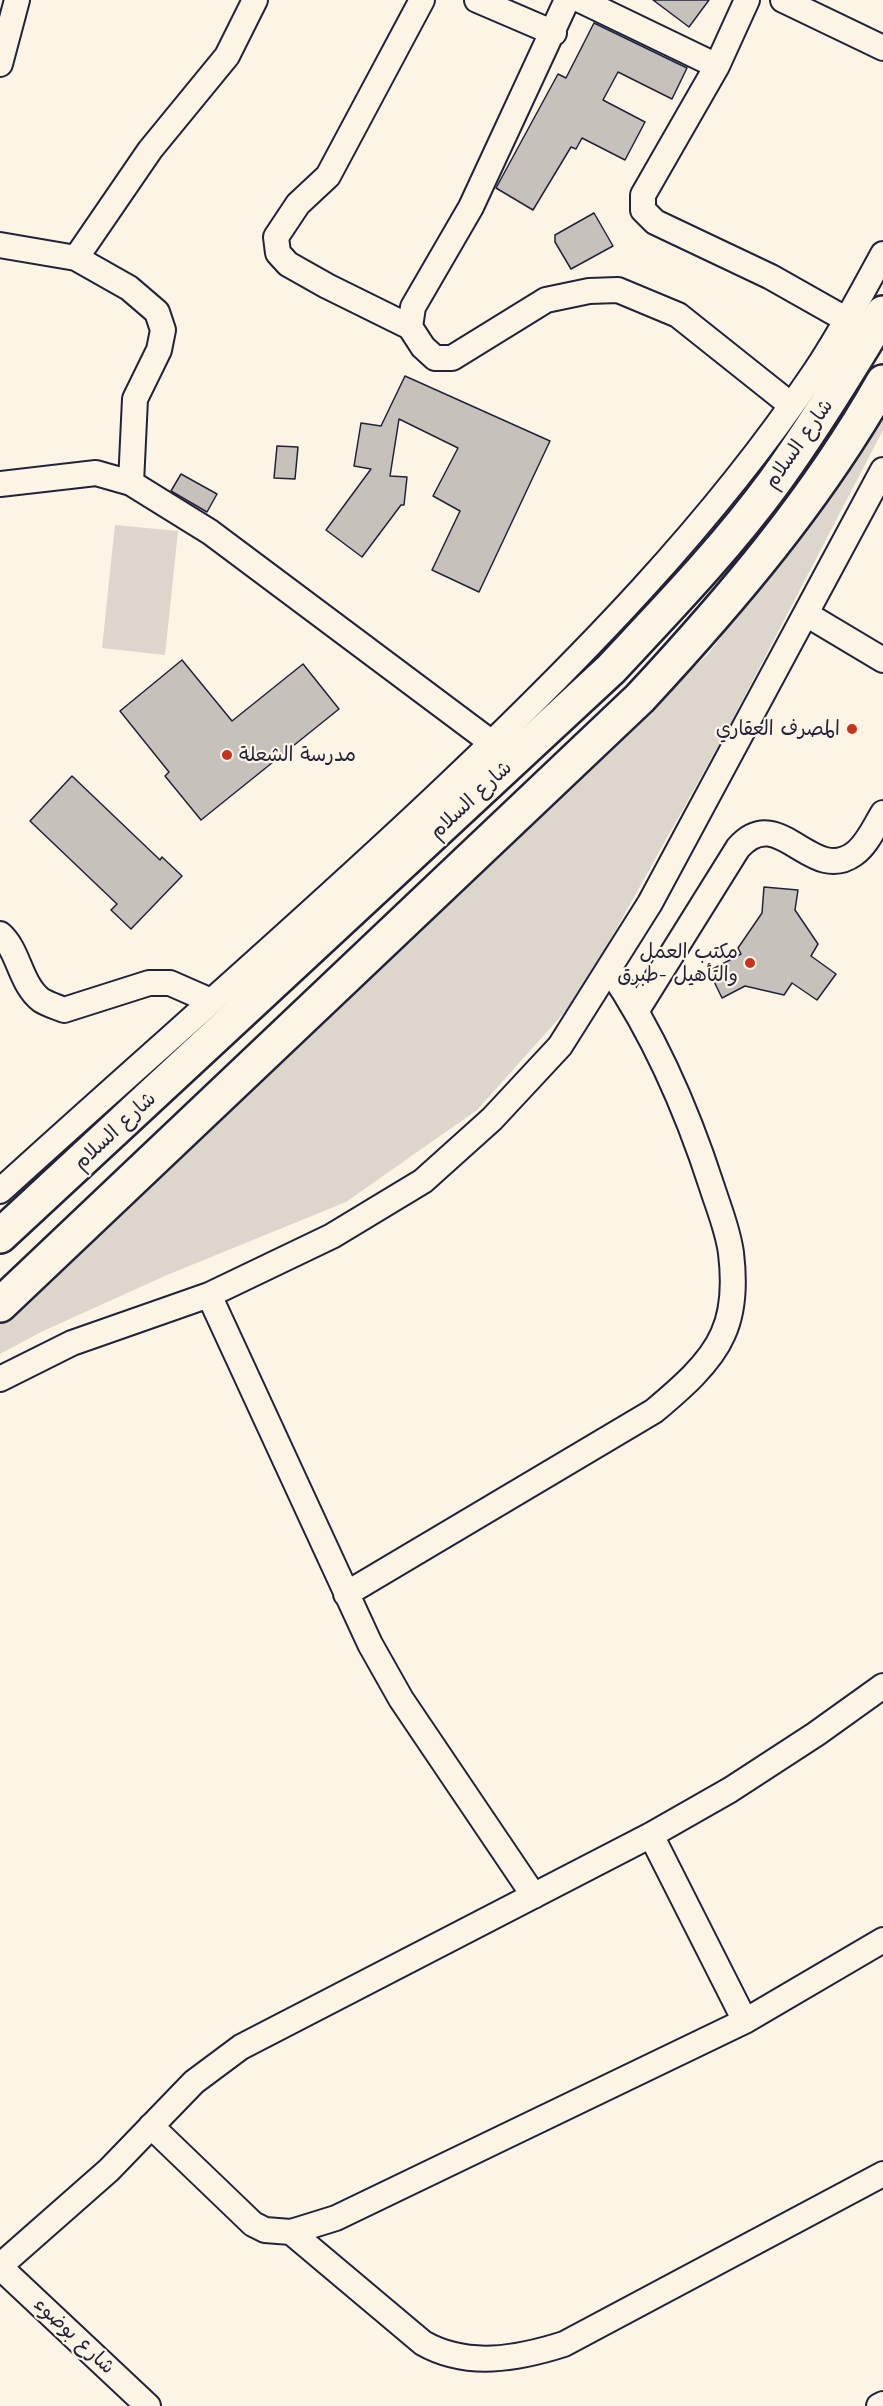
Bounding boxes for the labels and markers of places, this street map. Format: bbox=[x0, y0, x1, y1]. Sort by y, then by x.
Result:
place label: المصرف العقاري bbox=[716, 717, 840, 741]
marker: المصرف العقاري bbox=[845, 722, 859, 736]
place label: مدرسة الشعلة bbox=[239, 743, 356, 767]
marker: مدرسة الشعلة bbox=[220, 748, 234, 762]
place label: مكتب العمل والتأهيل -طبرق bbox=[617, 940, 738, 987]
marker: مكتب العمل والتأهيل -طبرق bbox=[743, 956, 757, 970]

